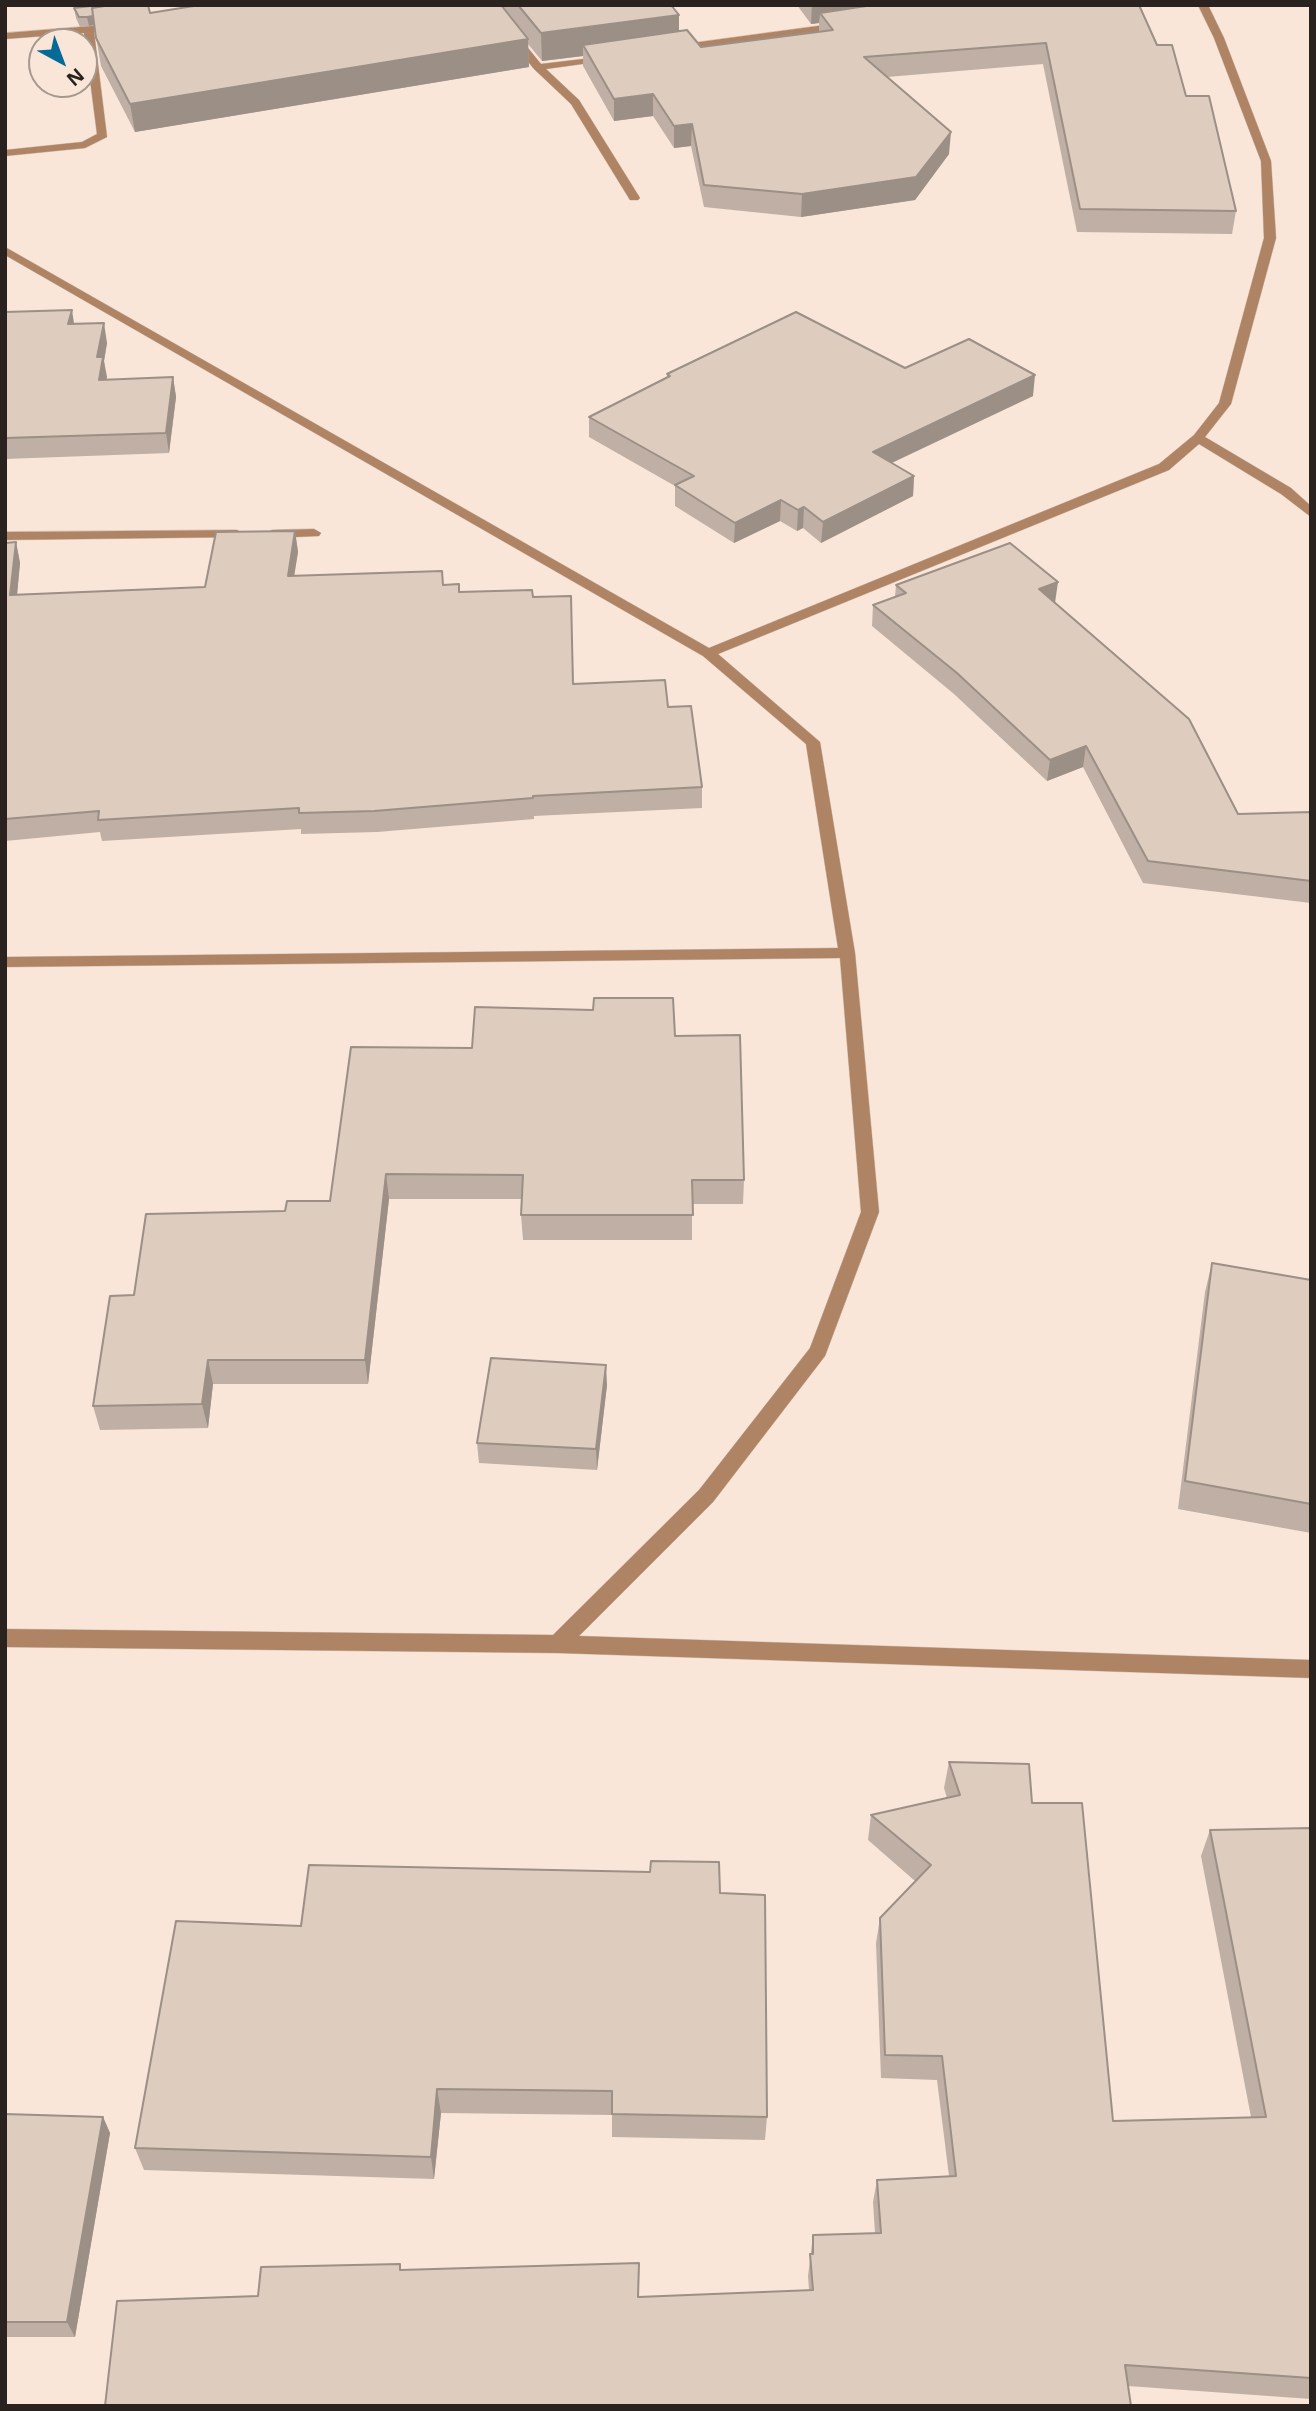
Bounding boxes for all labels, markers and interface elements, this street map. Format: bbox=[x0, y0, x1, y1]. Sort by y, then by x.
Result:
north arrow bbox=[28, 28, 98, 98]
text: N bbox=[61, 62, 90, 92]

